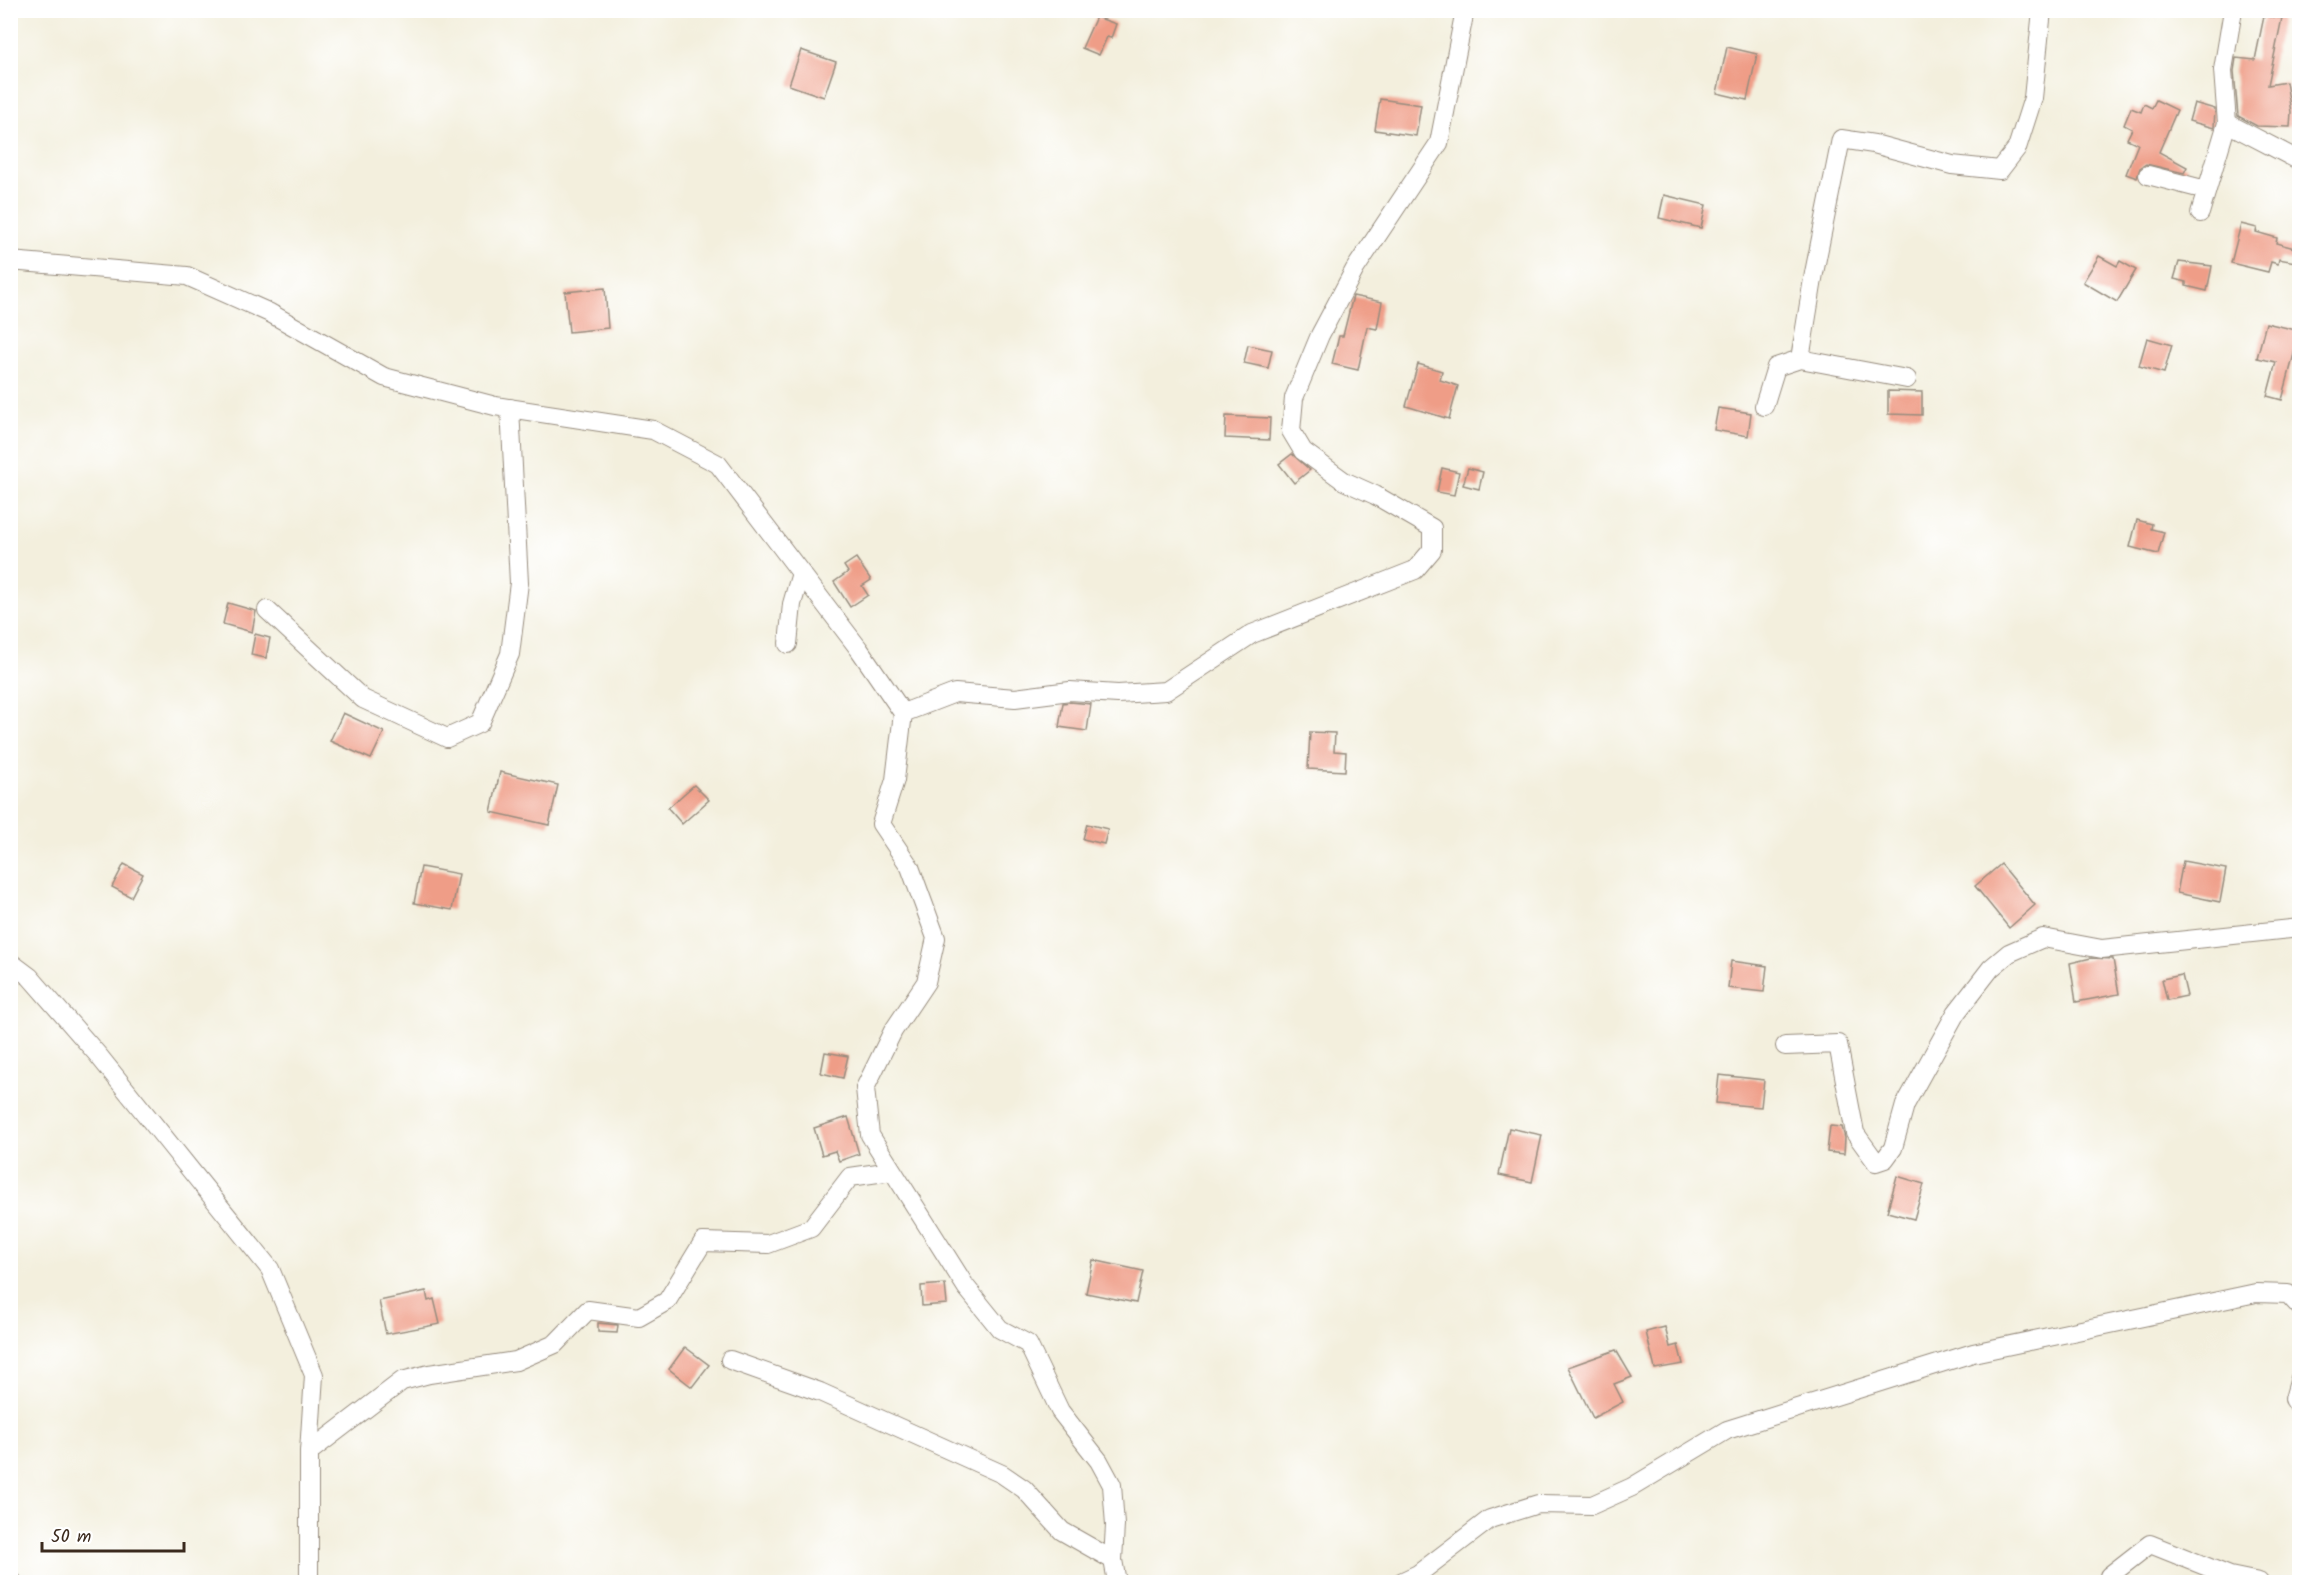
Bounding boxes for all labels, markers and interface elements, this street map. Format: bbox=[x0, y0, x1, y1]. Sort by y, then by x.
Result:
scale bar bbox=[42, 1515, 184, 1553]
text: 50 m bbox=[51, 1523, 91, 1552]

